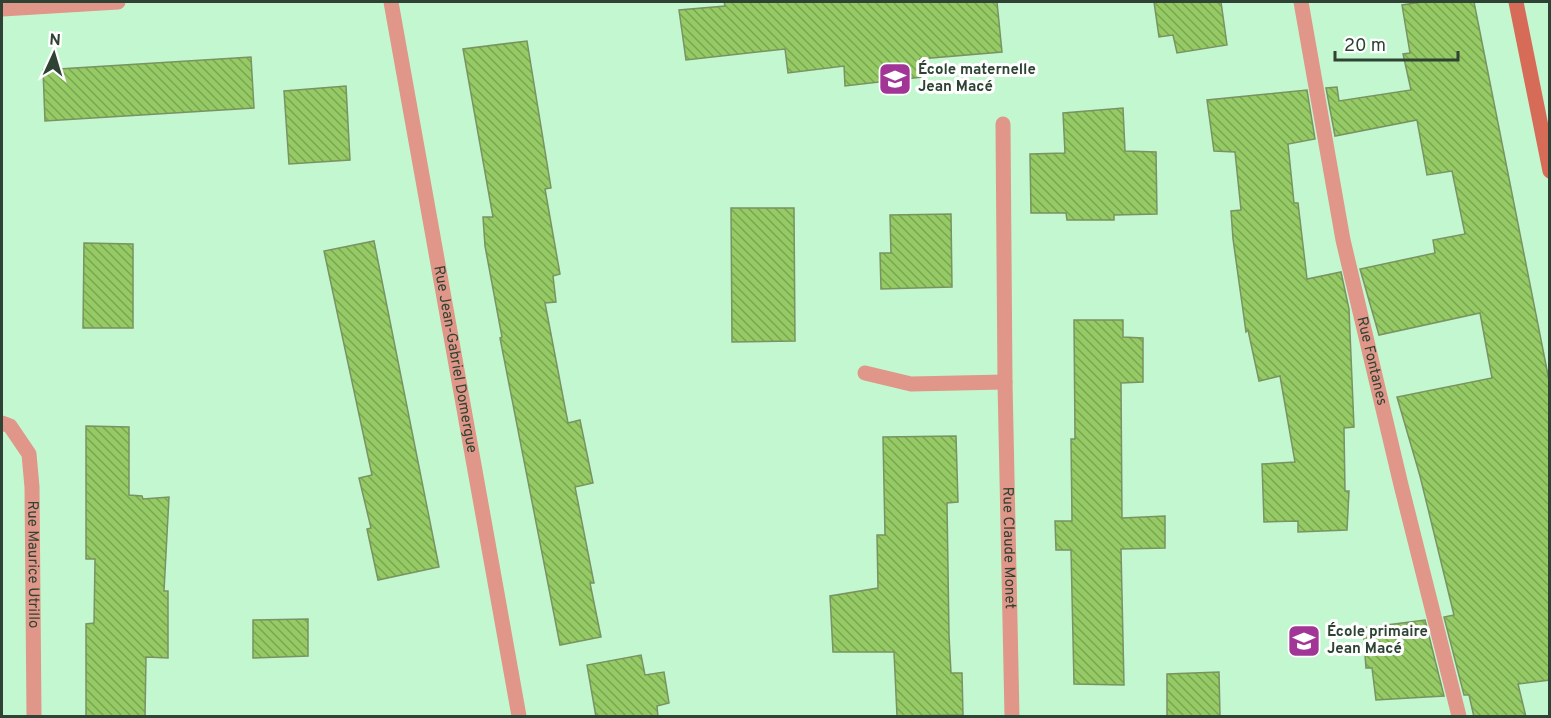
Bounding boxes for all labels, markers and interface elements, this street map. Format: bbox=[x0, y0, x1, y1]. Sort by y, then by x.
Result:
north arrow bbox=[24, 24, 84, 84]
scale bar bbox=[1335, 24, 1458, 62]
text: N bbox=[48, 31, 61, 51]
text: 20 m bbox=[1344, 35, 1386, 58]
place label: École maternelle Jean Macé bbox=[918, 60, 1036, 97]
school or university icon: École maternelle Jean Macé bbox=[877, 61, 913, 97]
street label: Rue Jean-Gabriel Domergue bbox=[429, 264, 481, 455]
street label: Rue Fontanes bbox=[1352, 315, 1391, 407]
street label: Rue Claude Monet bbox=[998, 487, 1019, 609]
street label: Rue Maurice Utrillo bbox=[23, 500, 43, 628]
place label: École primaire Jean Macé bbox=[1327, 622, 1428, 659]
school or university icon: École primaire Jean Macé bbox=[1286, 623, 1322, 659]

